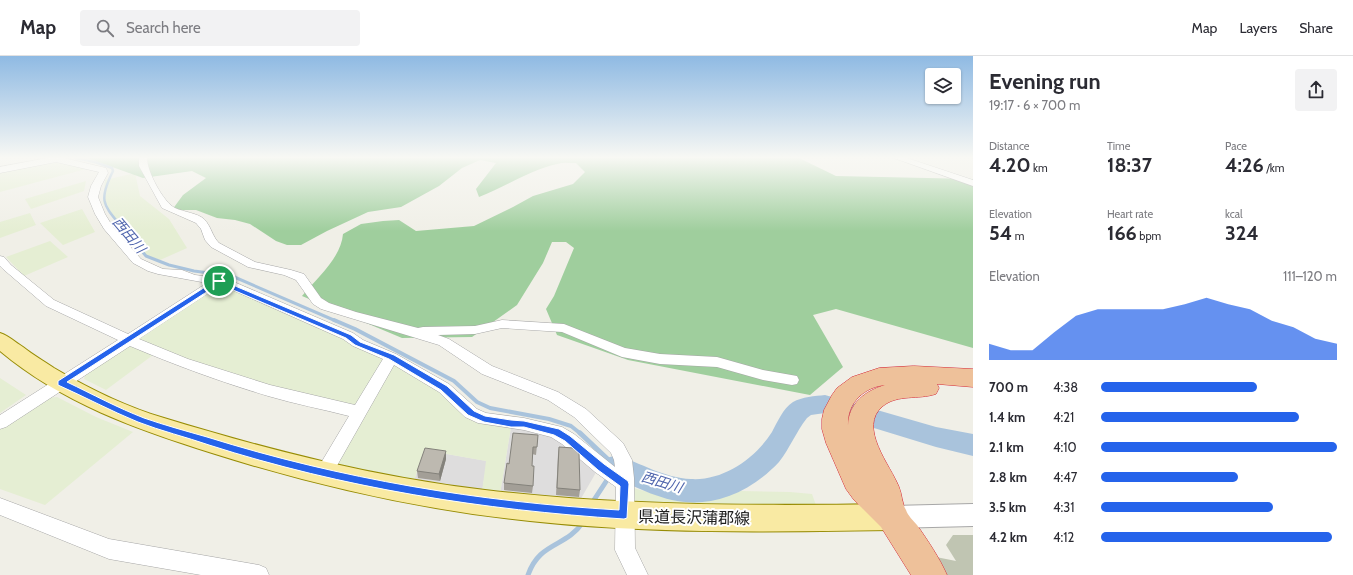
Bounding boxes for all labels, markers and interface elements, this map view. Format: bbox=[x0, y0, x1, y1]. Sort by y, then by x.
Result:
search box bbox=[80, 10, 360, 46]
text: Map bbox=[20, 16, 56, 39]
icon: search bbox=[94, 17, 116, 39]
text: Search here bbox=[126, 19, 201, 37]
text: Map bbox=[1192, 19, 1217, 37]
text: Layers bbox=[1239, 19, 1277, 37]
text: Share bbox=[1299, 19, 1333, 37]
map controls bbox=[925, 68, 961, 104]
button: layers bbox=[925, 68, 961, 104]
text: Evening run bbox=[989, 68, 1101, 95]
button: share bbox=[1295, 69, 1337, 111]
text: 19:17 · 6 × 700 m bbox=[989, 97, 1080, 113]
text: Distance bbox=[989, 139, 1030, 153]
text: Time bbox=[1107, 139, 1130, 153]
text: Pace bbox=[1225, 139, 1247, 153]
text: 4.20 bbox=[989, 153, 1031, 177]
text: 18:37 bbox=[1107, 153, 1152, 177]
text: 4:26 bbox=[1225, 153, 1264, 177]
text: km bbox=[1031, 161, 1048, 175]
text: /km bbox=[1264, 161, 1284, 175]
text: Elevation bbox=[989, 207, 1032, 221]
text: Heart rate bbox=[1107, 207, 1153, 221]
text: kcal bbox=[1225, 207, 1243, 221]
water label: 西田川 bbox=[109, 213, 151, 258]
text: 54 bbox=[989, 221, 1012, 245]
text: 166 bbox=[1107, 221, 1137, 245]
text: 324 bbox=[1225, 221, 1259, 245]
text: m bbox=[1012, 229, 1024, 243]
text: bpm bbox=[1137, 229, 1161, 243]
pin bbox=[202, 264, 236, 298]
text: Elevation bbox=[989, 268, 1040, 284]
text: 111–120 m bbox=[1283, 268, 1337, 284]
icon: arrive bbox=[208, 270, 230, 292]
text: 700 m bbox=[989, 379, 1028, 395]
text: 4:38 bbox=[1053, 379, 1078, 395]
text: 1.4 km bbox=[989, 409, 1025, 425]
text: 4:21 bbox=[1053, 409, 1074, 425]
text: 2.1 km bbox=[989, 439, 1024, 455]
text: 4:10 bbox=[1053, 439, 1077, 455]
water label: 西田川 bbox=[639, 467, 687, 497]
text: 2.8 km bbox=[989, 469, 1027, 485]
text: 4:47 bbox=[1053, 469, 1077, 485]
text: 3.5 km bbox=[989, 499, 1026, 515]
text: 4:31 bbox=[1053, 499, 1075, 515]
street label: 県道長沢蒲郡線 bbox=[638, 507, 750, 528]
text: 4.2 km bbox=[989, 529, 1027, 545]
text: 4:12 bbox=[1053, 529, 1074, 545]

